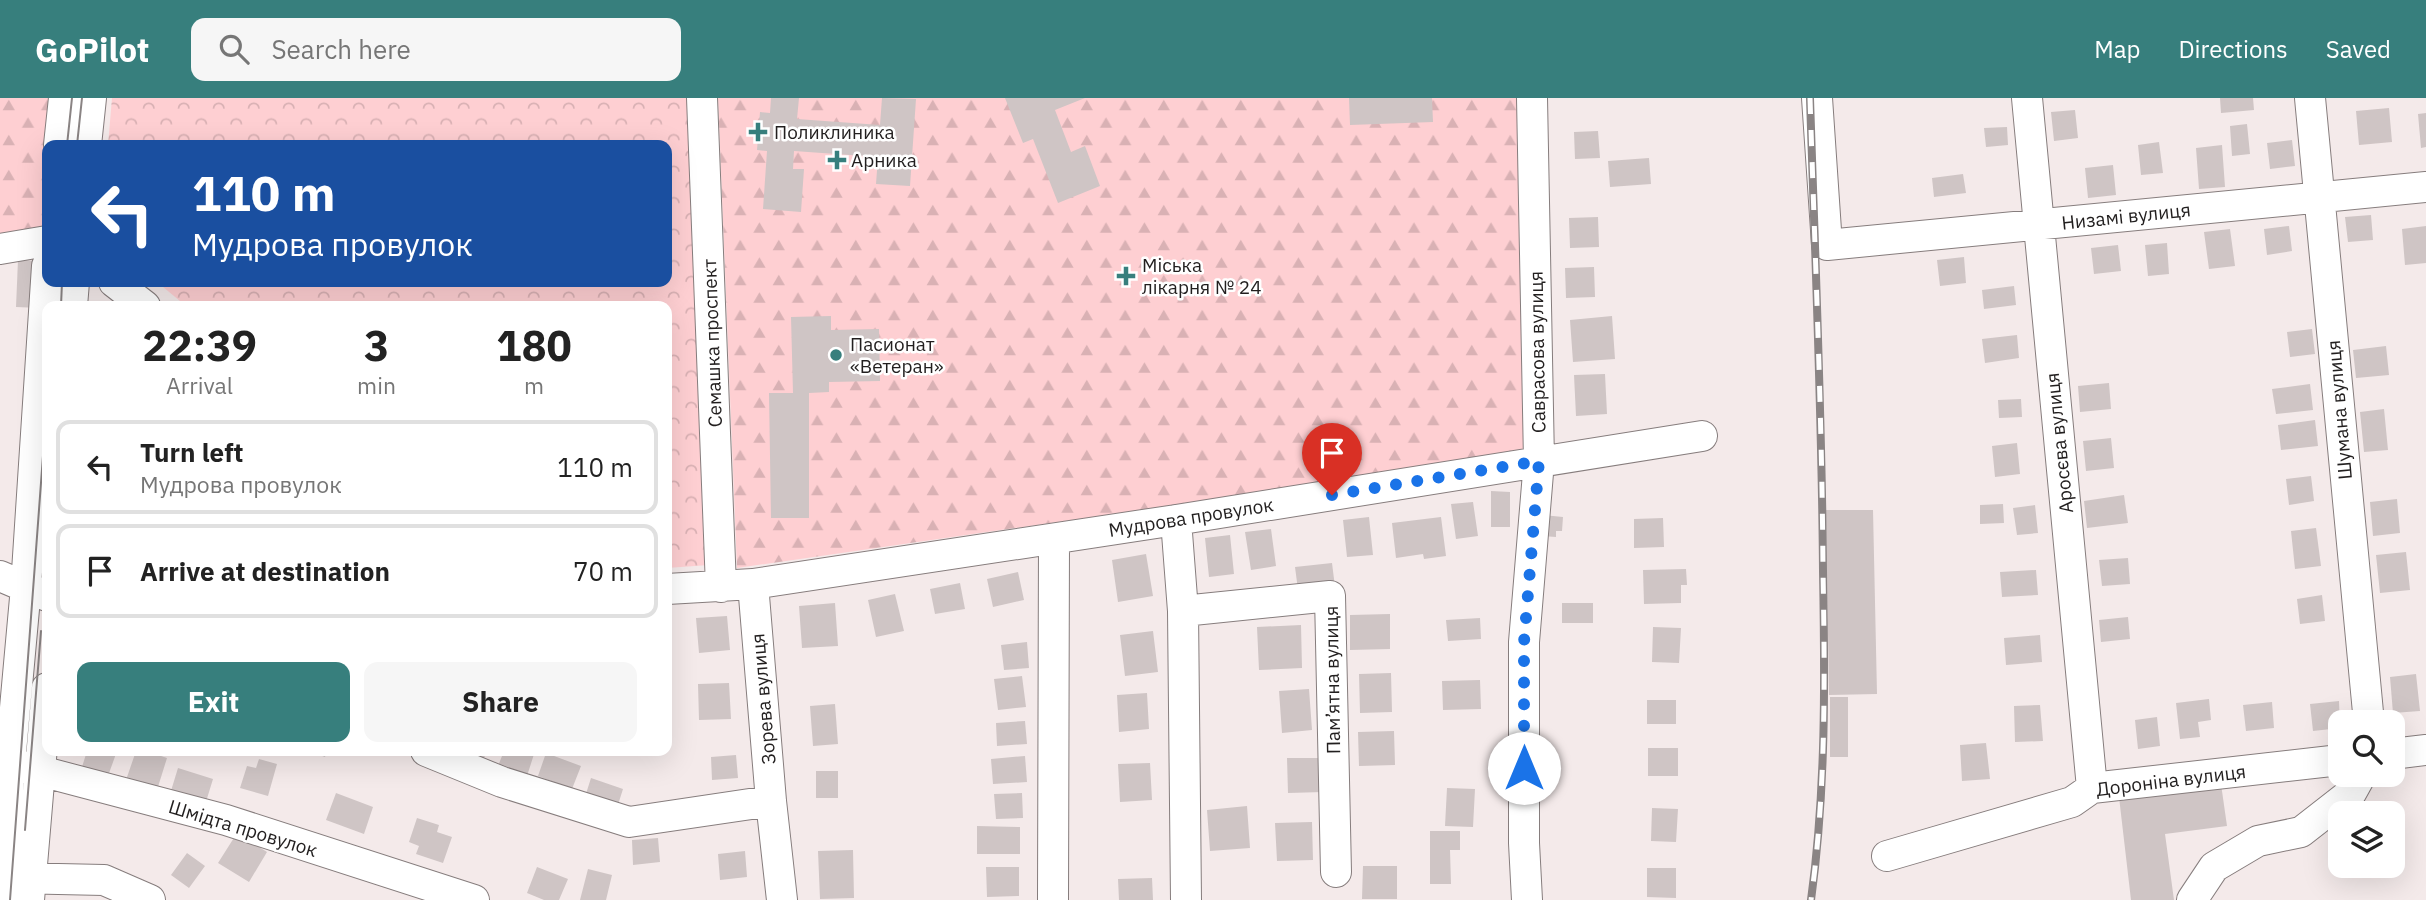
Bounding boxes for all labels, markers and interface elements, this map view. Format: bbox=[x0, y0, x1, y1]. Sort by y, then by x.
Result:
search box bbox=[191, 18, 681, 81]
text: GoPilot bbox=[35, 28, 149, 71]
icon: search bbox=[215, 30, 253, 68]
text: Search here bbox=[271, 32, 411, 66]
text: Map bbox=[2094, 33, 2140, 65]
text: Directions bbox=[2178, 33, 2288, 65]
text: Saved bbox=[2326, 33, 2391, 65]
place label: Поликлиника bbox=[774, 120, 895, 144]
marker: Поликлиника bbox=[748, 122, 768, 142]
place label: Арника bbox=[851, 148, 917, 172]
marker: Арника bbox=[829, 152, 845, 168]
text: 110 m bbox=[192, 161, 336, 224]
icon: left bbox=[77, 168, 168, 259]
street label: Низамі вулиця bbox=[2060, 197, 2192, 235]
text: Мудрова провулок bbox=[192, 223, 473, 265]
place label: Міська лікарня № 24 bbox=[1142, 253, 1262, 299]
street label: Семашка проспект bbox=[697, 258, 727, 428]
marker: Міська лікарня № 24 bbox=[1116, 266, 1136, 286]
street label: Саврасова вулиця bbox=[1524, 271, 1550, 433]
text: 22:39 bbox=[142, 318, 257, 373]
text: 3 bbox=[364, 318, 389, 373]
text: 180 bbox=[496, 318, 572, 373]
place label: Пасионат «Ветеран» bbox=[850, 332, 944, 378]
street label: Шумана вулиця bbox=[2321, 339, 2357, 481]
marker: Пасионат «Ветеран» bbox=[828, 347, 844, 363]
text: Arrival bbox=[166, 370, 233, 400]
text: min bbox=[357, 370, 396, 400]
text: m bbox=[524, 370, 544, 400]
street label: Аросєва вулиця bbox=[2040, 372, 2078, 514]
pin bbox=[1302, 423, 1362, 495]
icon: arrive bbox=[1313, 434, 1351, 472]
text: Turn left bbox=[140, 435, 243, 469]
icon: left bbox=[81, 448, 119, 486]
text: 110 m bbox=[557, 450, 633, 484]
text: Мудрова провулок bbox=[140, 469, 342, 499]
street label: Мудрова провулок bbox=[1107, 492, 1275, 542]
icon: arrive bbox=[81, 552, 119, 590]
text: Arrive at destination bbox=[140, 554, 390, 588]
text: 70 m bbox=[573, 554, 633, 588]
street label: Пам’ятна вулиця bbox=[1319, 606, 1345, 754]
street label: Зорева вулиця bbox=[745, 632, 781, 766]
button: Exit bbox=[77, 662, 350, 742]
button: Share bbox=[364, 662, 637, 742]
map controls bbox=[2328, 710, 2405, 878]
button: search bbox=[2328, 710, 2405, 787]
position arrow bbox=[1487, 731, 1561, 805]
street label: Дороніна вулиця bbox=[2095, 759, 2247, 801]
street label: Шмідта провулок bbox=[166, 794, 320, 862]
button: layers bbox=[2328, 801, 2405, 878]

